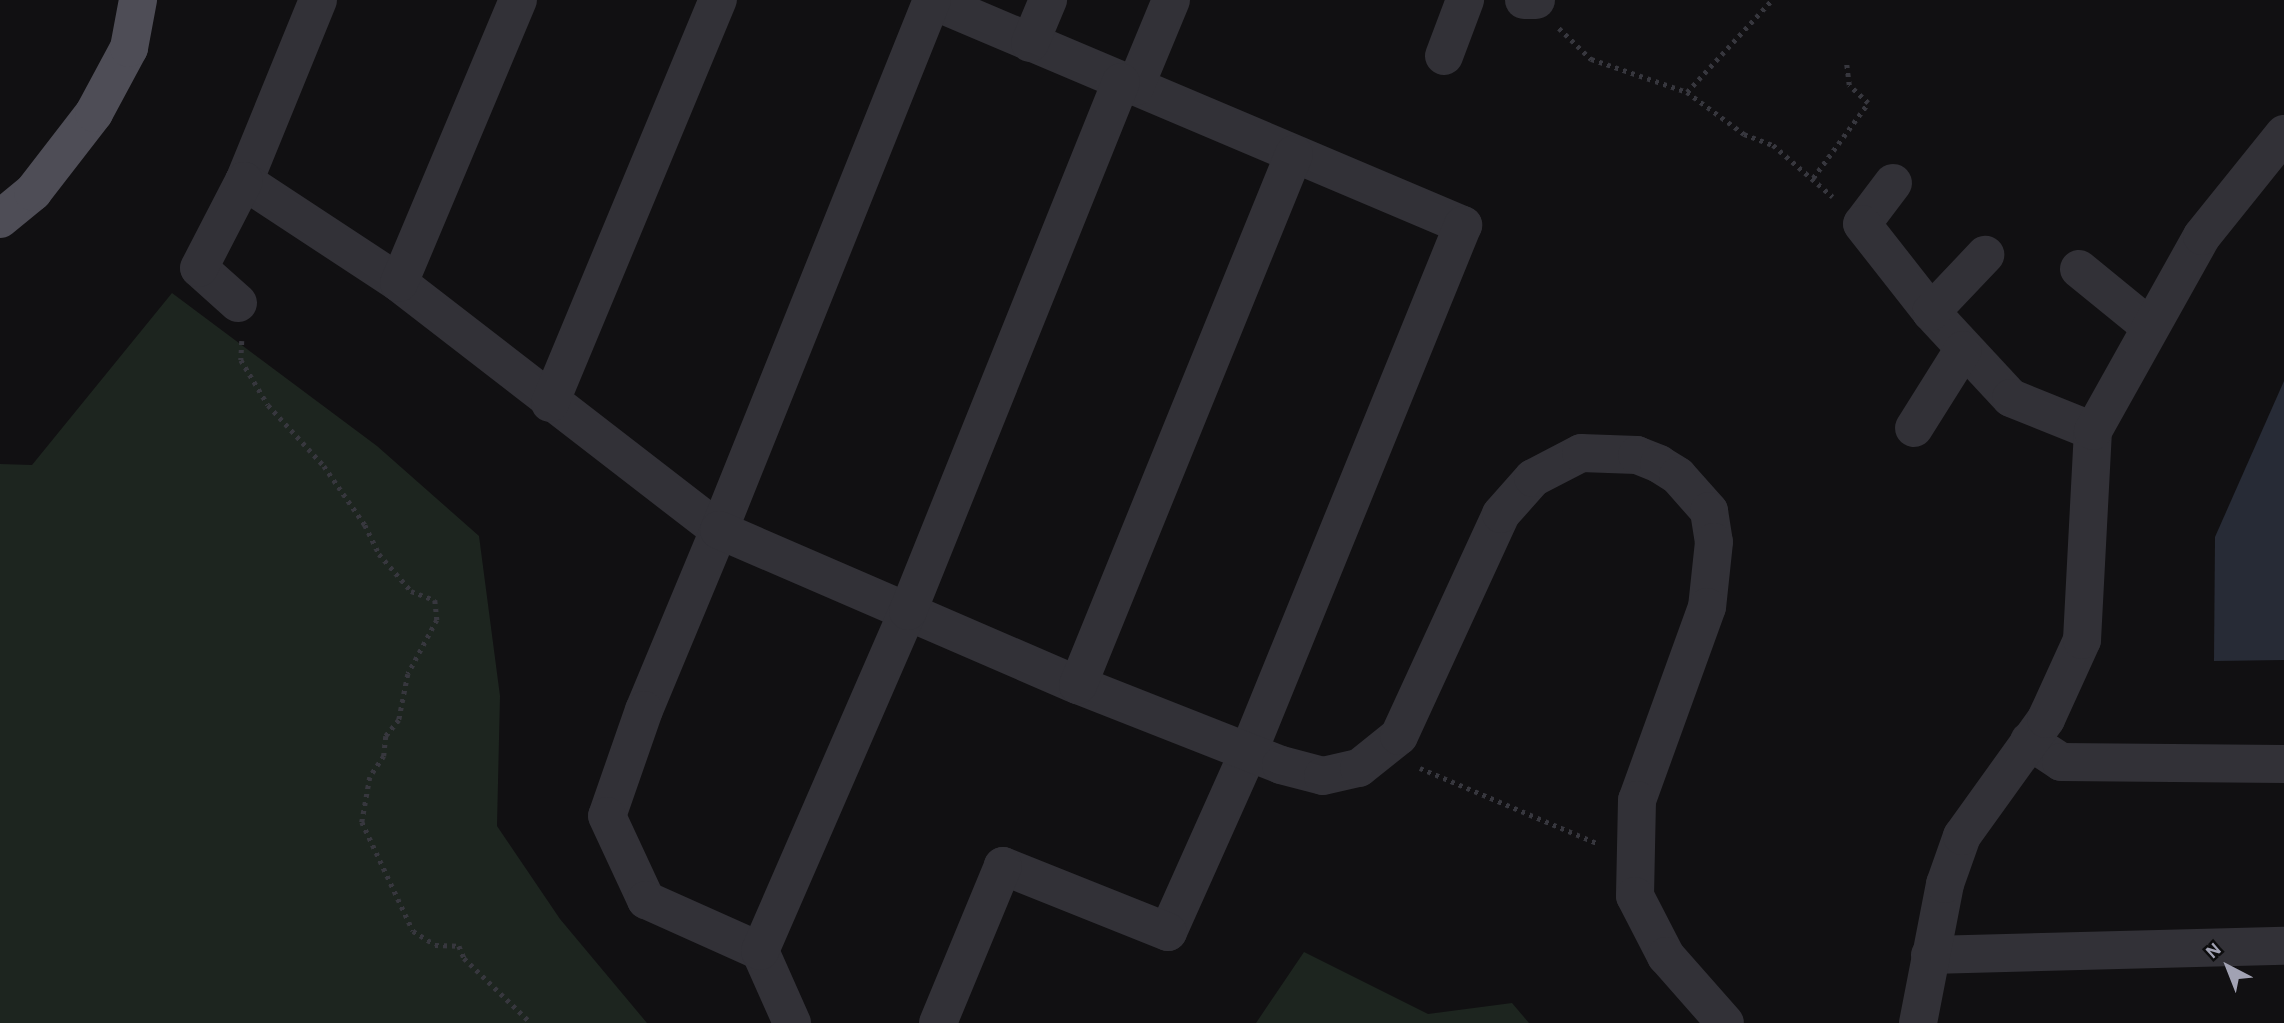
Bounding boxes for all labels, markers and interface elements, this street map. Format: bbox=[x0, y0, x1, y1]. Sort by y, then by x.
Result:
north arrow bbox=[2193, 932, 2263, 1002]
text: N bbox=[2202, 940, 2225, 963]

